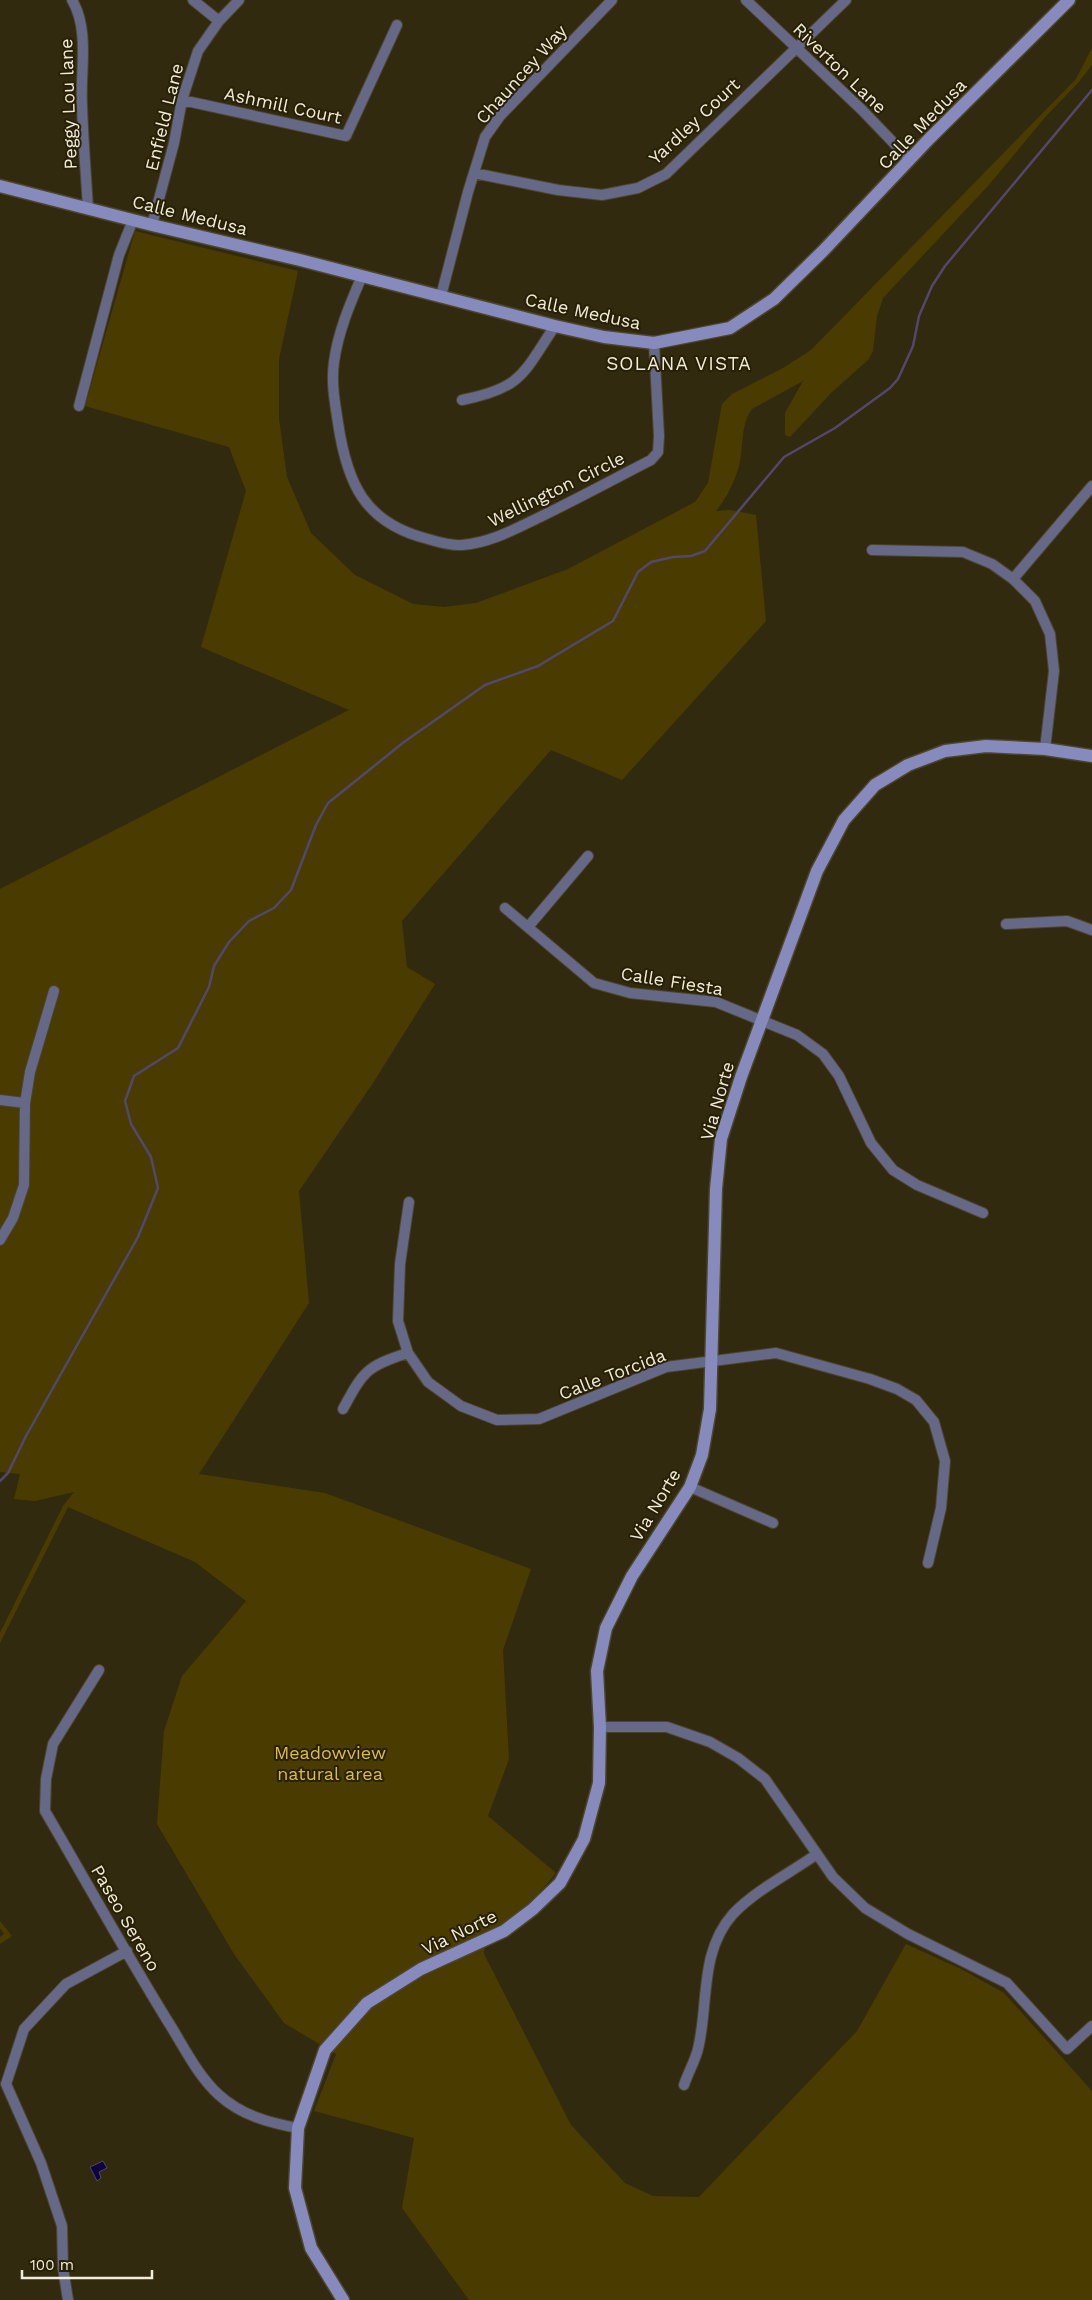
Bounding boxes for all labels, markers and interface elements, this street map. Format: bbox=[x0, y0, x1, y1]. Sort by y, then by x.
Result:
street label: Riverton Lane bbox=[789, 18, 891, 118]
street label: Chauncey Way bbox=[471, 20, 571, 128]
street label: Peggy Lou lane bbox=[55, 38, 81, 170]
street label: Enfield Lane bbox=[140, 61, 188, 173]
street label: Yardley Court bbox=[644, 73, 744, 168]
street label: Calle Medusa bbox=[874, 74, 970, 174]
street label: Ashmill Court bbox=[222, 82, 344, 128]
street label: Calle Medusa bbox=[130, 191, 250, 239]
street label: Calle Medusa bbox=[523, 288, 643, 334]
district label: SOLANA VISTA bbox=[606, 352, 752, 375]
street label: Wellington Circle bbox=[484, 447, 628, 531]
street label: Calle Fiesta bbox=[619, 963, 725, 999]
street label: Via Norte bbox=[696, 1059, 738, 1143]
street label: Calle Torcida bbox=[556, 1344, 668, 1404]
street label: Via Norte bbox=[625, 1465, 685, 1545]
park label: Meadowview natural area bbox=[274, 1742, 386, 1784]
street label: Paseo Sereno bbox=[87, 1861, 165, 1975]
street label: Via Norte bbox=[418, 1905, 500, 1959]
scale bar bbox=[22, 2248, 152, 2280]
text: 100 m bbox=[30, 2256, 74, 2274]

